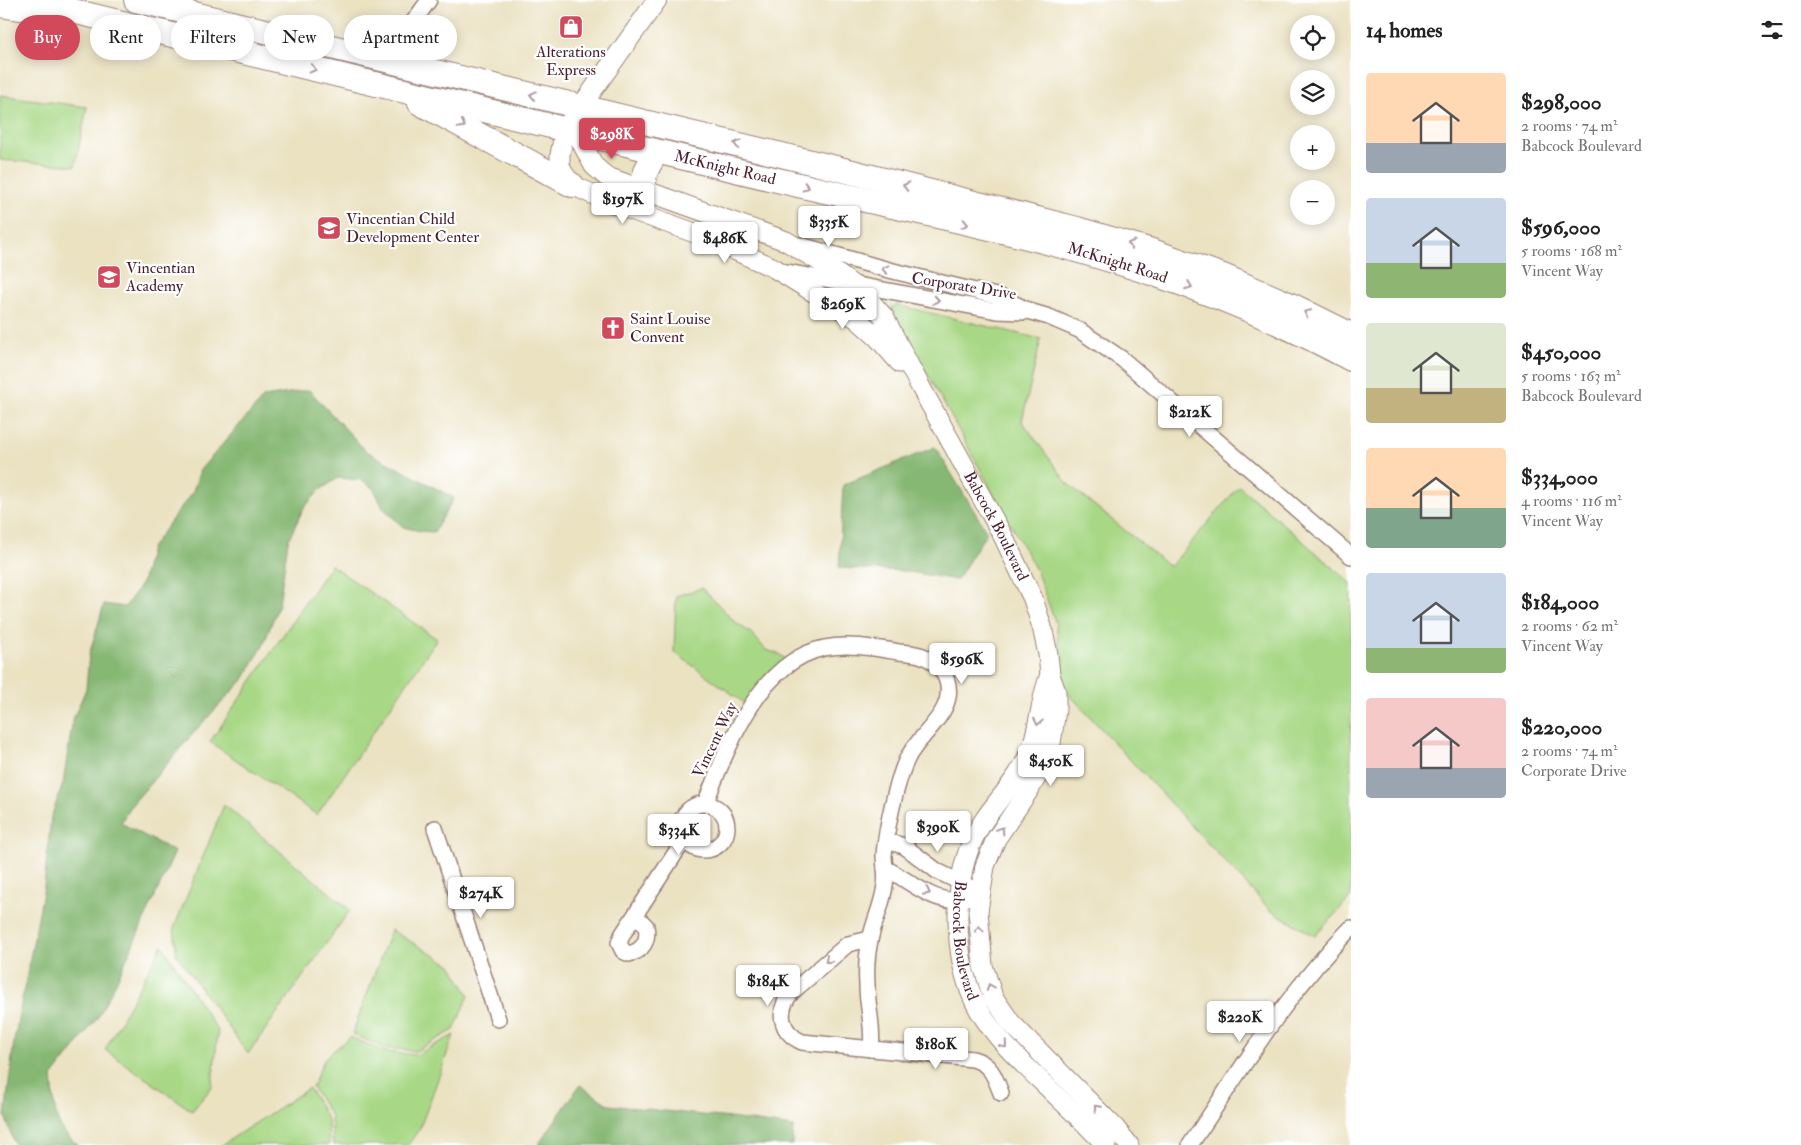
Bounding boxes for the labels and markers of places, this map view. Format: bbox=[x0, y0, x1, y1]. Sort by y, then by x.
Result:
shop icon: Alterations Express bbox=[558, 14, 584, 40]
place label: Alterations Express bbox=[535, 42, 606, 81]
pin: $298K bbox=[577, 118, 647, 160]
pin: $197K bbox=[588, 182, 658, 225]
pin: $335K bbox=[794, 206, 864, 248]
place label: Vincentian Child Development Center bbox=[346, 209, 479, 248]
school or university icon: Vincentian Child Development Center bbox=[316, 215, 342, 241]
pin: $486K bbox=[690, 222, 760, 264]
place label: Vincentian Academy bbox=[125, 258, 195, 296]
school or university icon: Vincentian Academy bbox=[96, 264, 122, 290]
pin: $269K bbox=[808, 288, 878, 330]
place label: Saint Louise Convent bbox=[630, 309, 711, 347]
church icon: Saint Louise Convent bbox=[600, 315, 626, 341]
pin: $212K bbox=[1155, 396, 1225, 438]
pin: $596K bbox=[927, 642, 997, 685]
pin: $450K bbox=[1016, 744, 1086, 787]
pin: $390K bbox=[903, 810, 973, 853]
pin: $334K bbox=[644, 814, 714, 856]
pin: $274K bbox=[446, 876, 516, 919]
pin: $184K bbox=[733, 964, 803, 1007]
pin: $220K bbox=[1205, 1000, 1275, 1043]
pin: $180K bbox=[901, 1028, 971, 1070]

